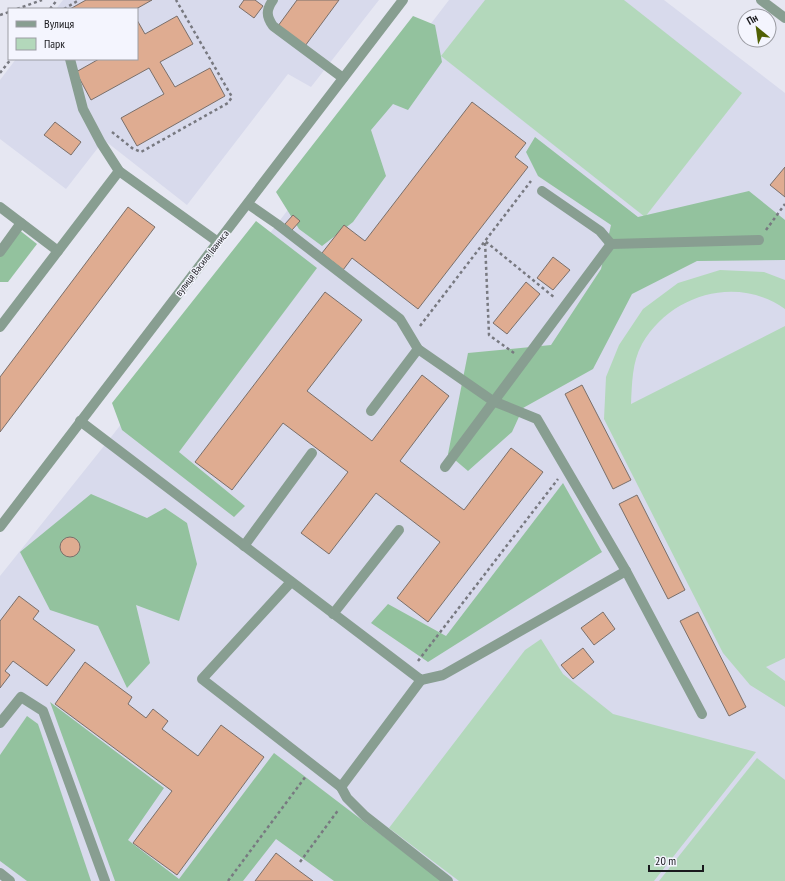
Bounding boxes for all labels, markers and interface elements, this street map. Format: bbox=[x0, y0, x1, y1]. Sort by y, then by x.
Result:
legend bbox=[8, 8, 138, 60]
north arrow bbox=[737, 8, 777, 48]
text: Пн bbox=[744, 10, 760, 28]
text: Вулиця bbox=[44, 16, 74, 31]
text: Парк bbox=[44, 36, 65, 51]
street label: вулиця Василя Іваниса bbox=[172, 228, 232, 298]
scale bar bbox=[649, 847, 703, 873]
text: 20 m bbox=[655, 853, 676, 868]

